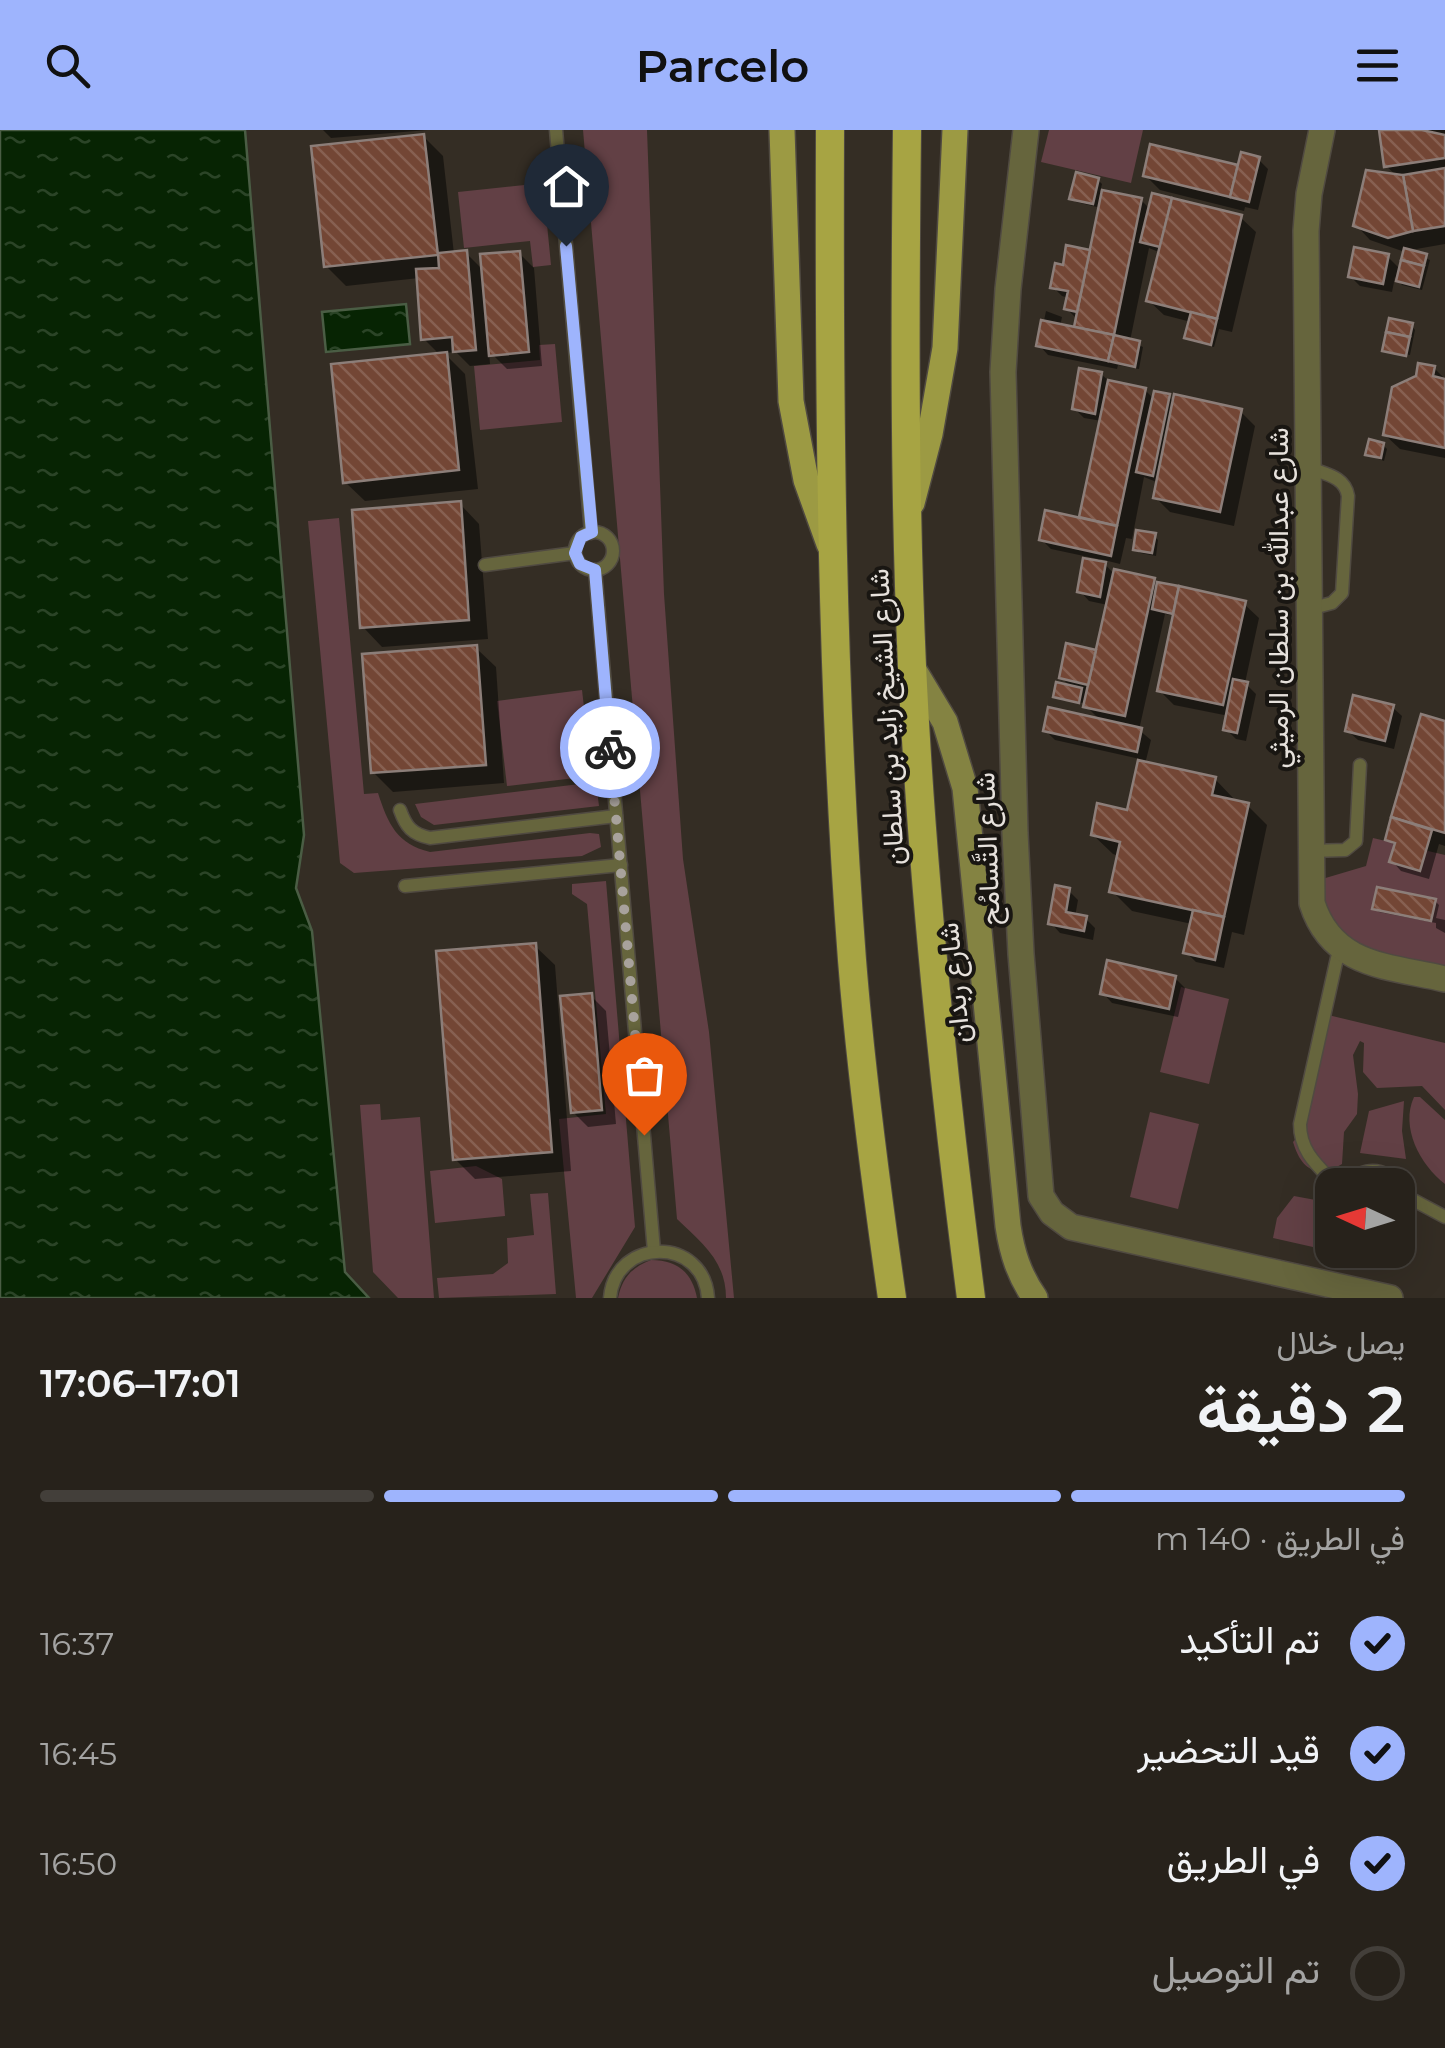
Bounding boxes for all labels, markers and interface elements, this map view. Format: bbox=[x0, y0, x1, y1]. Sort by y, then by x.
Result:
icon: search bbox=[40, 38, 95, 93]
text: Parcelo bbox=[636, 38, 809, 93]
icon: menu bbox=[1350, 38, 1405, 93]
pin bbox=[524, 144, 609, 247]
icon: home bbox=[539, 159, 594, 214]
street label: شارع عبدالله بن سلطان الرميثي bbox=[1261, 427, 1301, 769]
street label: شارع الشيخ زايد بن سلطان bbox=[861, 568, 914, 866]
courier bbox=[560, 698, 660, 798]
icon: bike bbox=[583, 721, 638, 776]
street label: شارع التَّسامُح bbox=[967, 772, 1010, 926]
street label: شارع ربدان bbox=[931, 921, 979, 1045]
pin bbox=[602, 1033, 687, 1136]
icon: bag bbox=[617, 1048, 672, 1103]
north arrow bbox=[1315, 1168, 1415, 1268]
map controls bbox=[1315, 1168, 1415, 1268]
text: يصل خلال bbox=[1277, 1323, 1405, 1362]
text: 17:01–17:06 bbox=[40, 1360, 241, 1407]
text: 2 دقيقة bbox=[1197, 1369, 1405, 1448]
text: في الطريق · 140 m bbox=[1155, 1519, 1405, 1558]
text: تم التأكيد bbox=[1179, 1616, 1320, 1663]
icon: check bbox=[1350, 1616, 1405, 1671]
text: 16:37 bbox=[40, 1624, 114, 1663]
text: قيد التحضير bbox=[1137, 1726, 1320, 1773]
icon: check bbox=[1350, 1726, 1405, 1781]
text: 16:45 bbox=[40, 1734, 117, 1773]
text: في الطريق bbox=[1167, 1836, 1320, 1883]
icon: check bbox=[1350, 1836, 1405, 1891]
text: 16:50 bbox=[40, 1844, 117, 1883]
text: تم التوصيل bbox=[1152, 1946, 1320, 1993]

